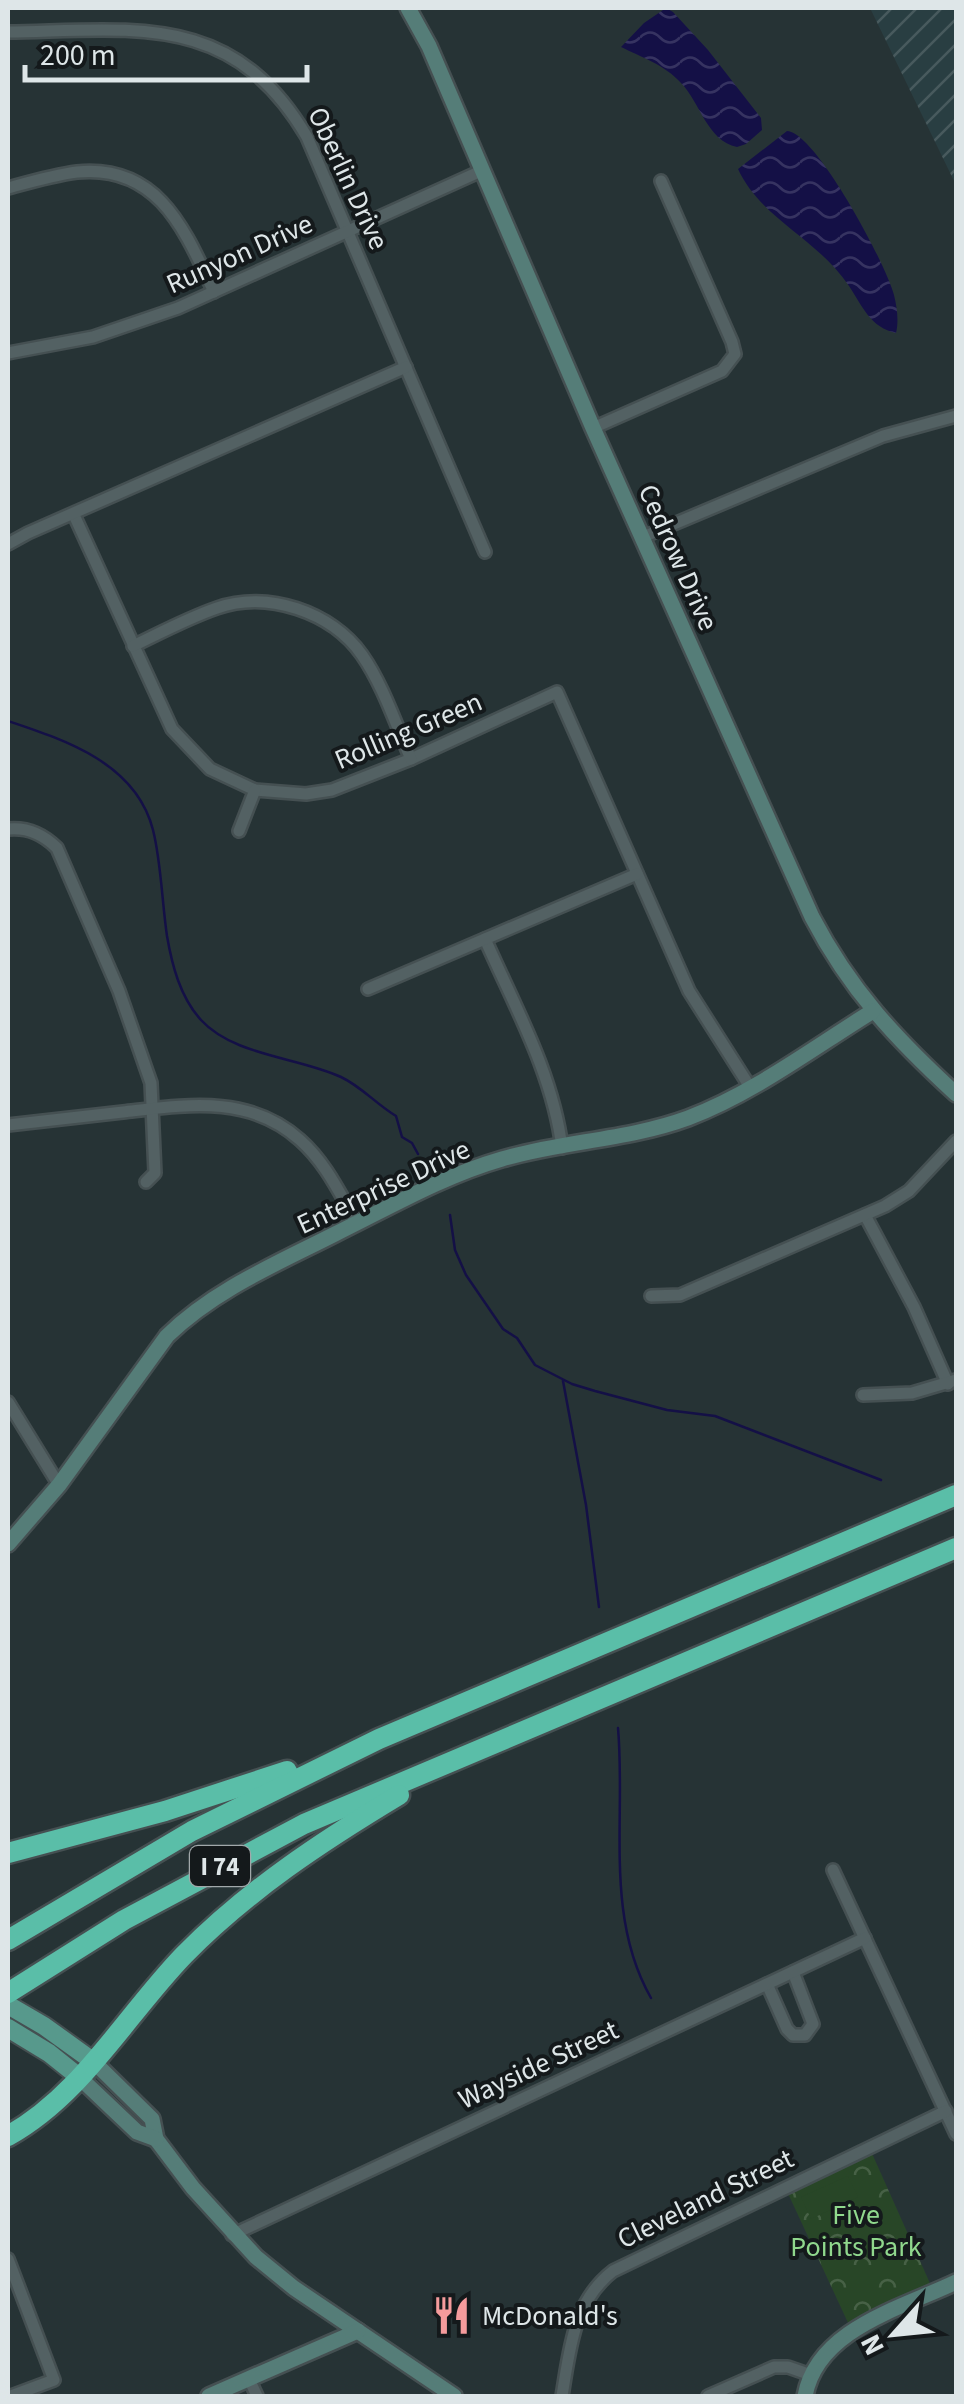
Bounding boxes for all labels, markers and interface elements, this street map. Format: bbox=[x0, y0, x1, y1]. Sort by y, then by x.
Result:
scale bar bbox=[25, 20, 308, 82]
text: 200 m bbox=[40, 34, 116, 77]
street label: Oberlin Drive bbox=[298, 100, 399, 256]
street label: Runyon Drive bbox=[160, 204, 319, 304]
street label: Cedrow Drive bbox=[628, 478, 728, 637]
street label: Rolling Green bbox=[328, 682, 488, 780]
street label: Enterprise Drive bbox=[290, 1129, 477, 1245]
road number: I 74 bbox=[190, 1846, 250, 1886]
street label: Wayside Street bbox=[452, 2010, 626, 2119]
street label: Cleveland Street bbox=[610, 2139, 801, 2259]
park label: Five Points Park bbox=[790, 2195, 922, 2267]
north arrow bbox=[844, 2284, 944, 2384]
restaurant icon: McDonald's bbox=[431, 2294, 473, 2336]
place label: McDonald's bbox=[482, 2296, 618, 2336]
text: N bbox=[851, 2328, 895, 2362]

